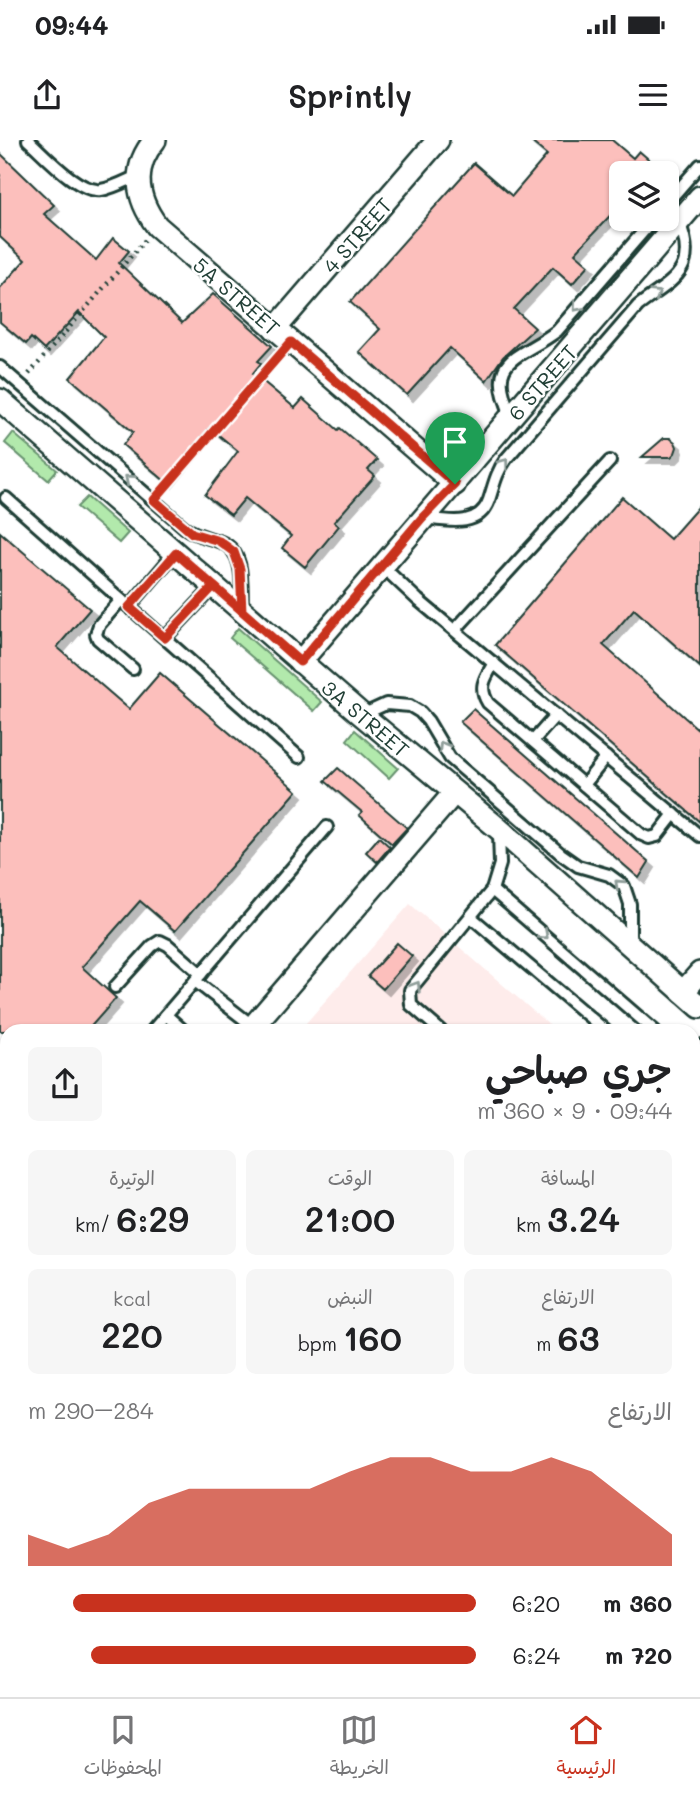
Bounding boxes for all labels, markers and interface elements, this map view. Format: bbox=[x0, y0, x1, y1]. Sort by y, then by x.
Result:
text: 09:44 bbox=[35, 8, 109, 42]
text: Sprintly bbox=[288, 74, 412, 116]
icon: share bbox=[28, 76, 66, 114]
icon: menu bbox=[634, 76, 672, 114]
map controls bbox=[609, 161, 679, 231]
button: layers bbox=[609, 161, 679, 231]
street label: 4 STREET bbox=[317, 192, 397, 278]
street label: 5A STREET bbox=[188, 251, 286, 341]
one-way arrow bbox=[648, 289, 661, 302]
one-way arrow bbox=[573, 299, 585, 312]
street label: 6 STREET bbox=[502, 338, 582, 426]
pin bbox=[425, 412, 485, 484]
icon: arrive bbox=[436, 423, 474, 461]
one-way arrow bbox=[496, 458, 509, 470]
one-way arrow bbox=[124, 475, 137, 487]
street label: 3A STREET bbox=[317, 673, 415, 763]
one-way arrow bbox=[438, 740, 451, 753]
one-way arrow bbox=[614, 880, 627, 892]
one-way arrow bbox=[536, 927, 549, 939]
one-way arrow bbox=[408, 981, 421, 994]
text: جري صباحي bbox=[485, 1044, 672, 1094]
button: share bbox=[28, 1047, 102, 1121]
text: 09:44 · 9 × 360 m bbox=[477, 1095, 672, 1125]
text: الوتيرة bbox=[109, 1165, 155, 1190]
text: الوقت bbox=[328, 1165, 372, 1190]
text: المسافة bbox=[541, 1165, 595, 1190]
text: 6:29 bbox=[116, 1195, 189, 1241]
text: 21:00 bbox=[305, 1195, 395, 1241]
text: 3.24 bbox=[547, 1195, 620, 1241]
text: /km bbox=[75, 1212, 116, 1237]
text: km bbox=[516, 1212, 547, 1237]
text: النبض bbox=[327, 1284, 373, 1309]
text: الارتفاع bbox=[541, 1284, 595, 1309]
text: kcal bbox=[113, 1286, 151, 1311]
text: 220 bbox=[101, 1311, 163, 1357]
text: 160 bbox=[343, 1314, 402, 1360]
text: 63 bbox=[558, 1314, 600, 1360]
text: bpm bbox=[298, 1331, 343, 1356]
text: m bbox=[536, 1331, 558, 1356]
text: 284–290 m bbox=[28, 1395, 153, 1425]
text: الارتفاع bbox=[608, 1396, 672, 1426]
text: 6:20 bbox=[512, 1588, 560, 1618]
text: 360 m bbox=[603, 1588, 672, 1618]
text: 6:24 bbox=[513, 1640, 560, 1670]
text: 720 m bbox=[605, 1640, 672, 1670]
tab: المحفوظات bbox=[84, 1711, 162, 1784]
tab: الخريطة bbox=[330, 1711, 389, 1784]
tab: الرئيسية bbox=[557, 1711, 616, 1784]

